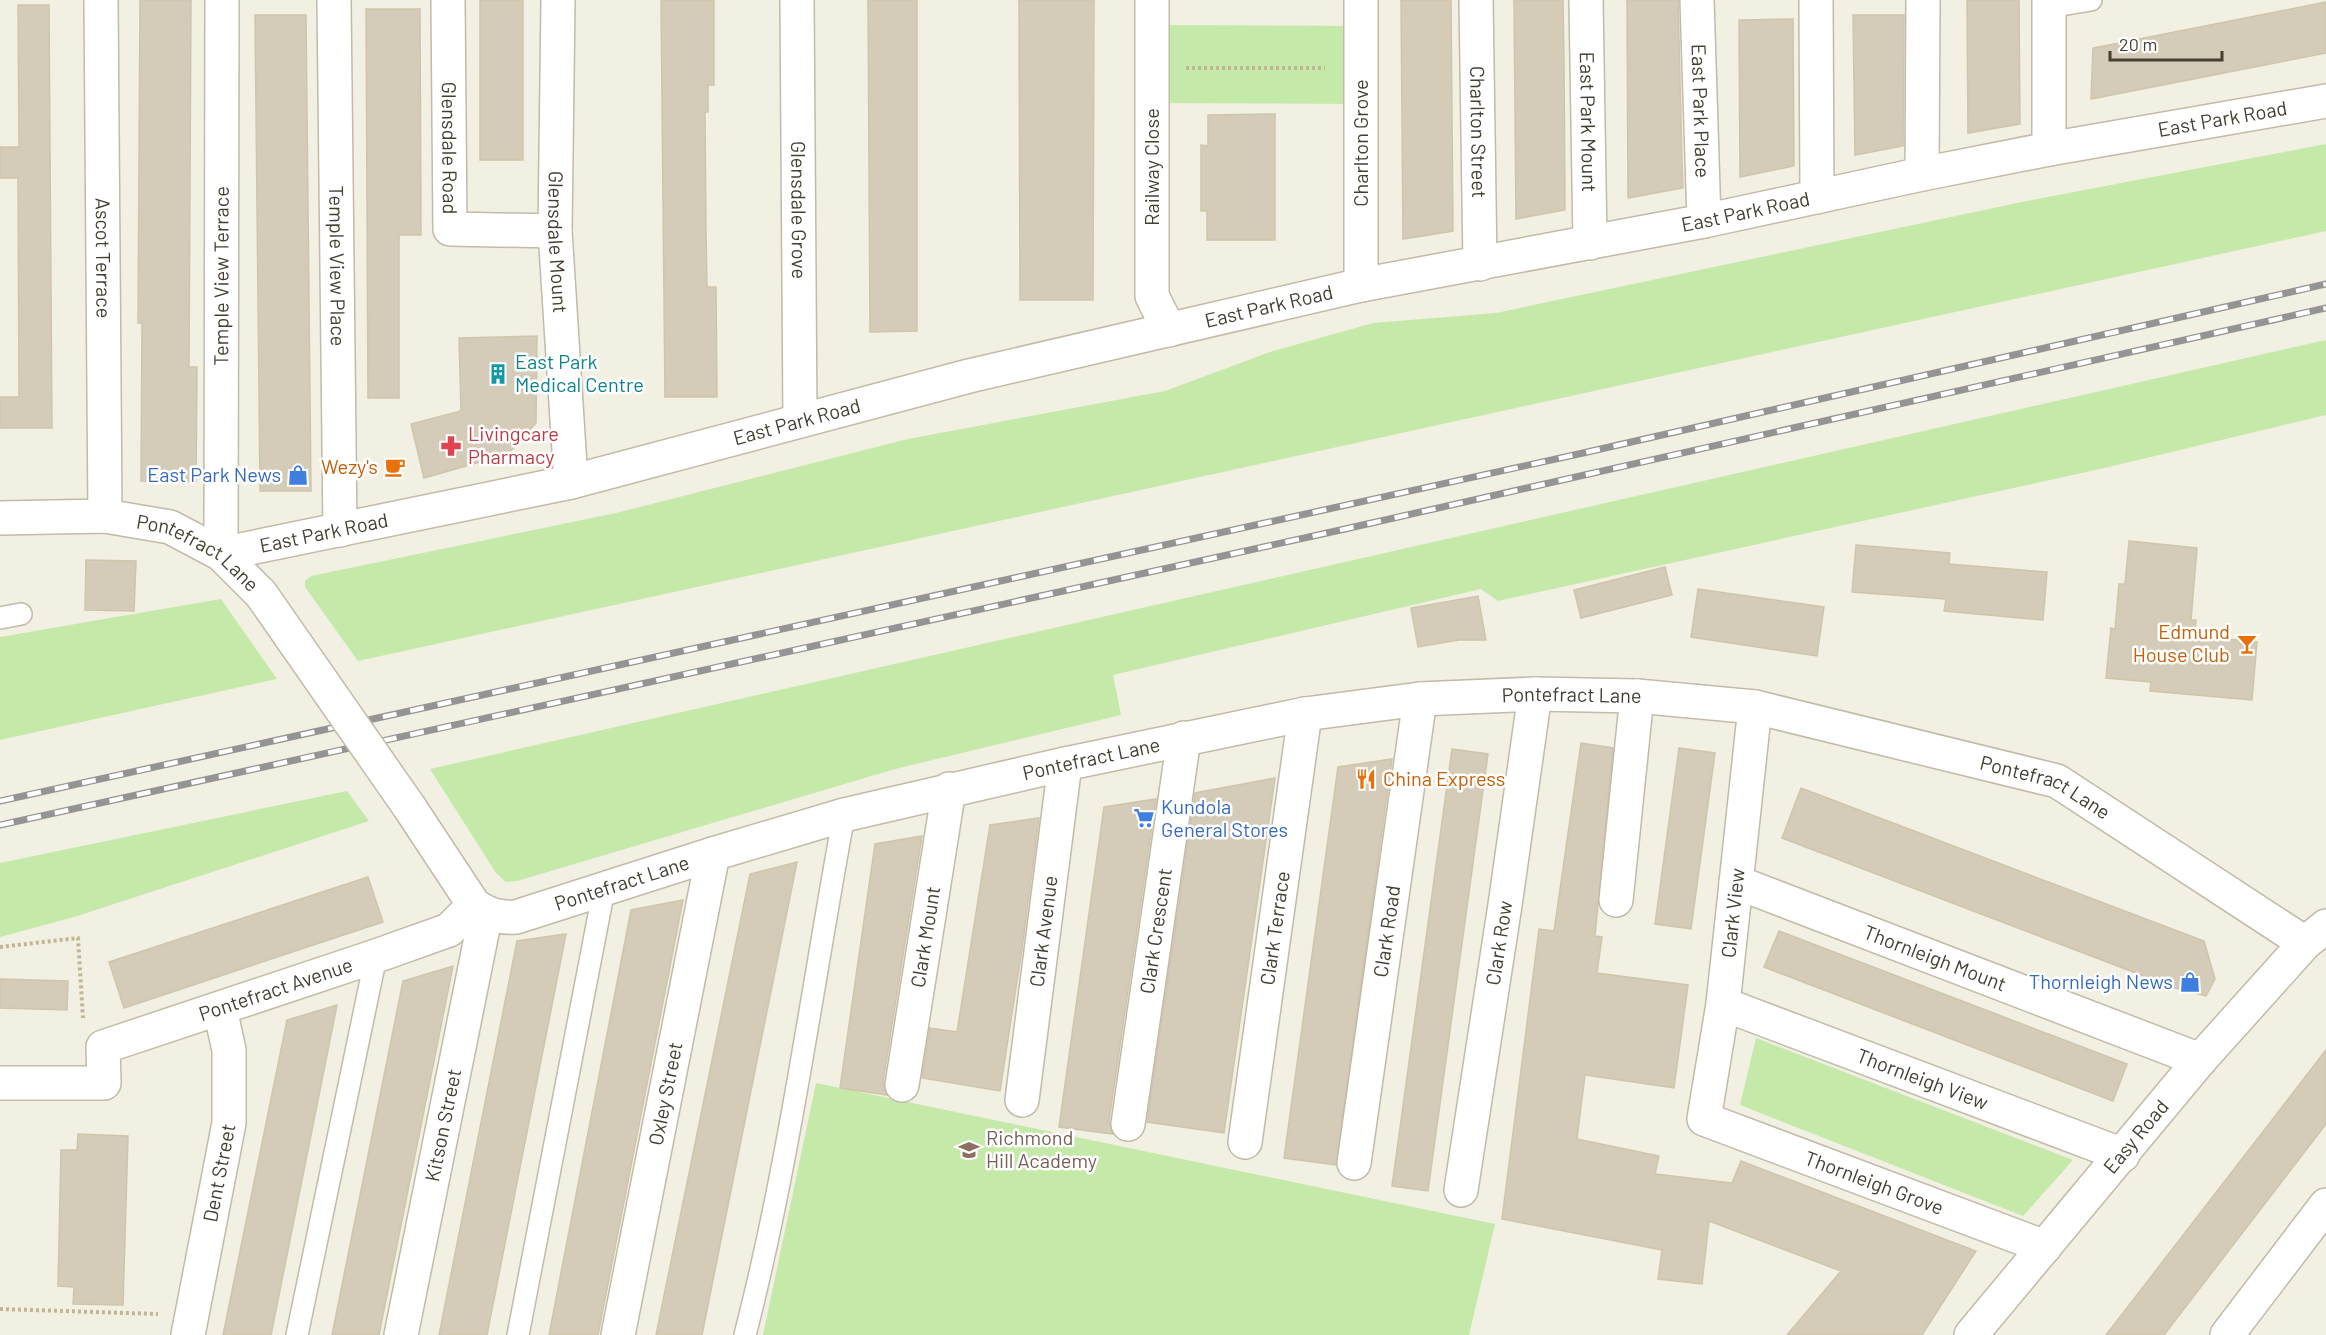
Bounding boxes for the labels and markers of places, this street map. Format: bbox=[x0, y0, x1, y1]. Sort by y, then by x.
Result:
place label: East Park Medical Centre bbox=[515, 349, 644, 396]
building icon: East Park Medical Centre bbox=[486, 362, 510, 386]
place label: Livingcare Pharmacy bbox=[468, 421, 559, 468]
pharmacy icon: Livingcare Pharmacy bbox=[439, 434, 463, 458]
place label: Wezy's bbox=[321, 454, 378, 478]
cafe icon: Wezy's bbox=[383, 455, 407, 479]
place label: East Park News bbox=[147, 462, 281, 486]
shop icon: East Park News bbox=[286, 463, 310, 487]
place label: Edmund House Club bbox=[2133, 619, 2230, 666]
bar icon: Edmund House Club bbox=[2235, 632, 2259, 656]
place label: China Express bbox=[1383, 766, 1505, 790]
restaurant icon: China Express bbox=[1354, 767, 1378, 791]
place label: Kundola General Stores bbox=[1161, 794, 1288, 841]
supermarket icon: Kundola General Stores bbox=[1132, 806, 1156, 830]
place label: Thornleigh News bbox=[2029, 969, 2173, 993]
shop icon: Thornleigh News bbox=[2178, 970, 2202, 994]
place label: Richmond Hill Academy bbox=[986, 1125, 1097, 1172]
school or university icon: Richmond Hill Academy bbox=[957, 1138, 981, 1162]

